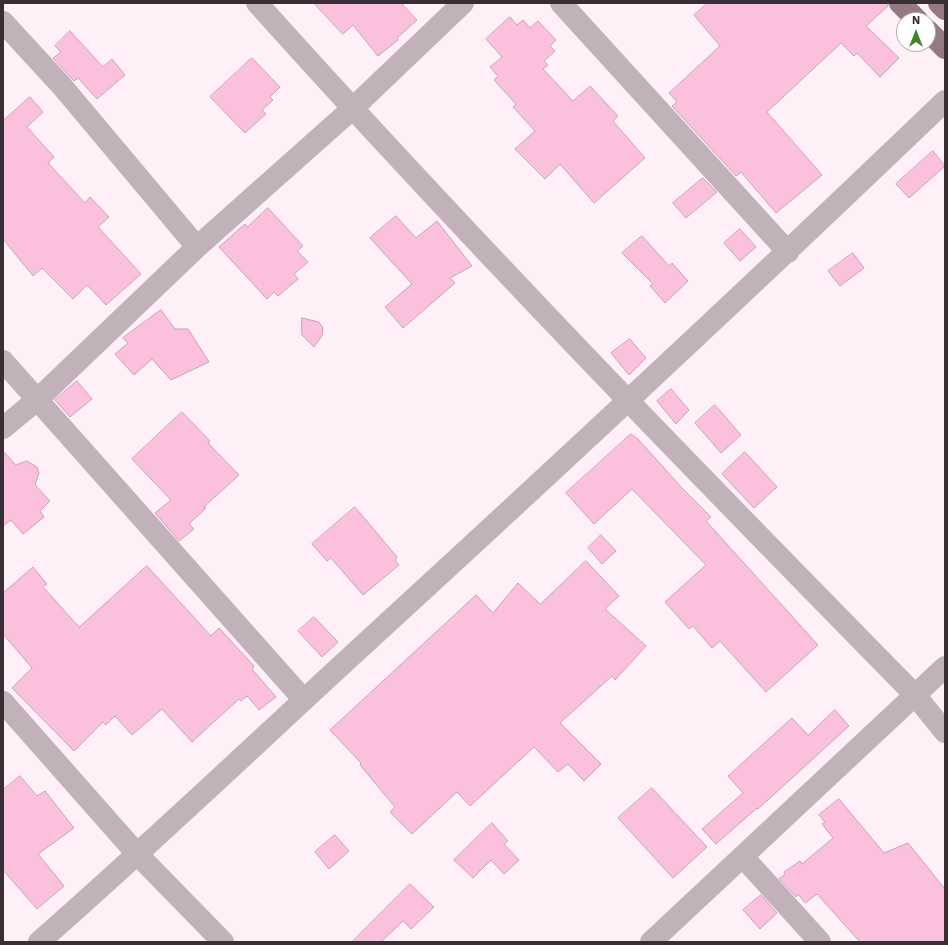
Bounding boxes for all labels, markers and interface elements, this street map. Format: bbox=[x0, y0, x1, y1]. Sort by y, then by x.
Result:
north arrow bbox=[896, 12, 936, 52]
text: N bbox=[912, 14, 920, 27]

